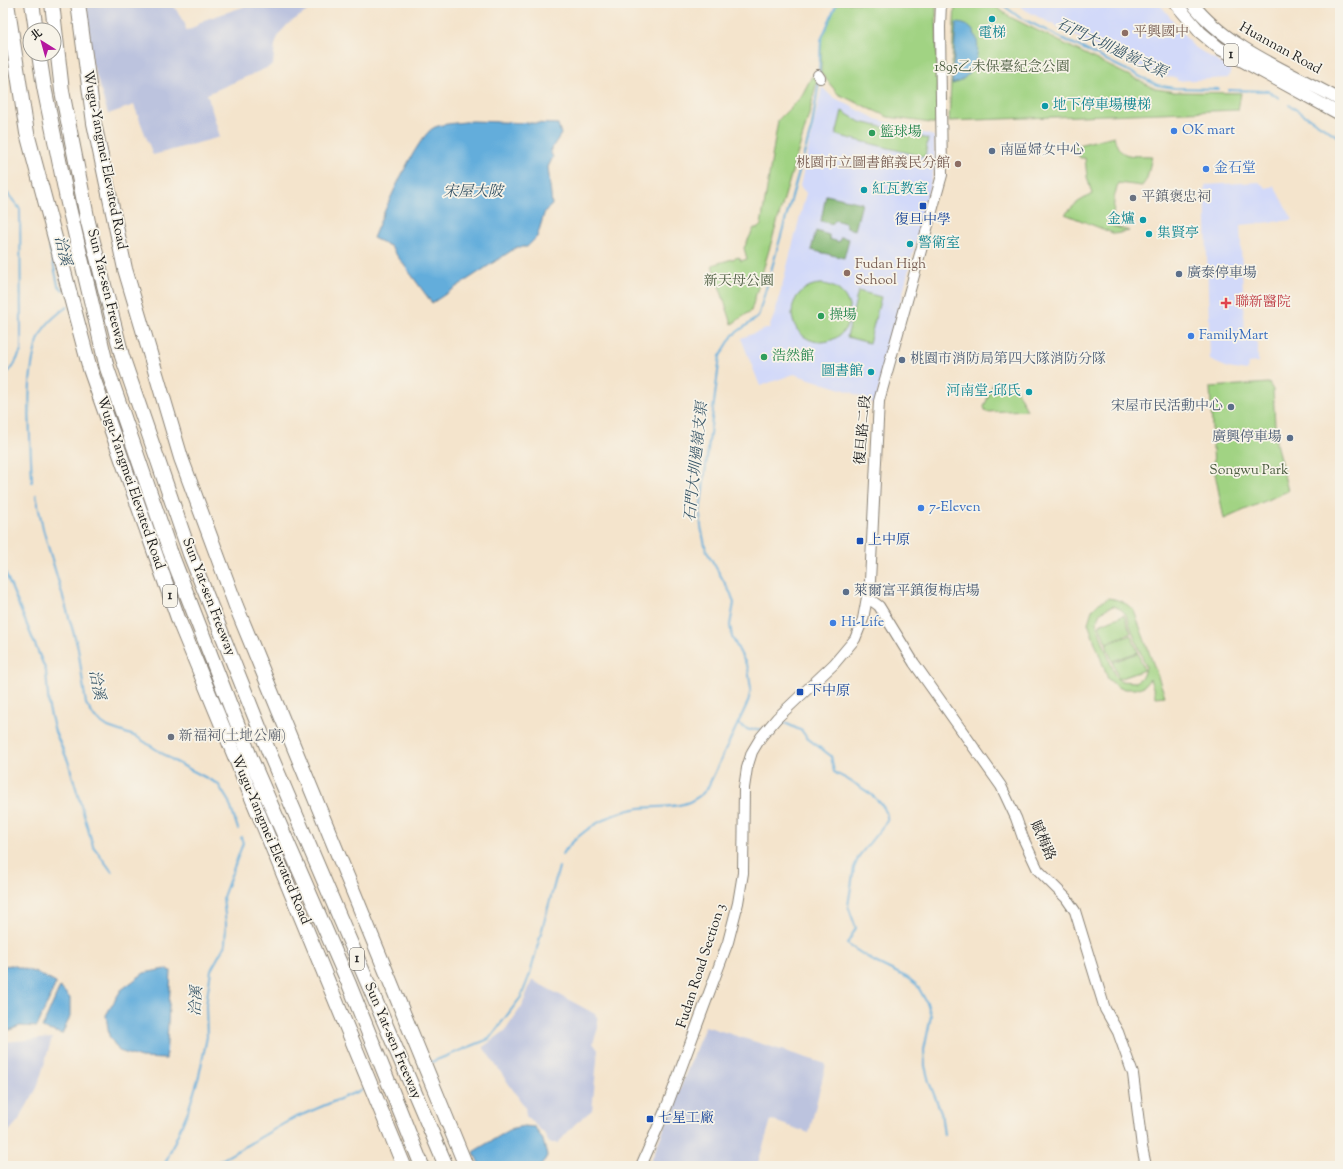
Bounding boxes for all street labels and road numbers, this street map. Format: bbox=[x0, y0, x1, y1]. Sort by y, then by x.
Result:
street label: Huannan Road bbox=[1235, 18, 1325, 80]
road number: 1 bbox=[1224, 44, 1238, 66]
street label: Wugu-Yangmei Elevated Road bbox=[77, 69, 131, 251]
street label: Sun Yat-sen Freeway bbox=[81, 227, 131, 353]
street label: Wugu-Yangmei Elevated Road bbox=[91, 394, 169, 572]
street label: 復旦路二段 bbox=[851, 394, 877, 466]
street label: Sun Yat-sen Freeway bbox=[176, 535, 240, 659]
road number: 1 bbox=[163, 585, 177, 607]
street label: Wugu-Yangmei Elevated Road bbox=[225, 752, 315, 928]
street label: 賦梅路 bbox=[1024, 818, 1060, 864]
street label: Fudan Road Section 3 bbox=[672, 901, 732, 1031]
road number: 1 bbox=[350, 948, 364, 970]
street label: Sun Yat-sen Freeway bbox=[358, 979, 426, 1103]

